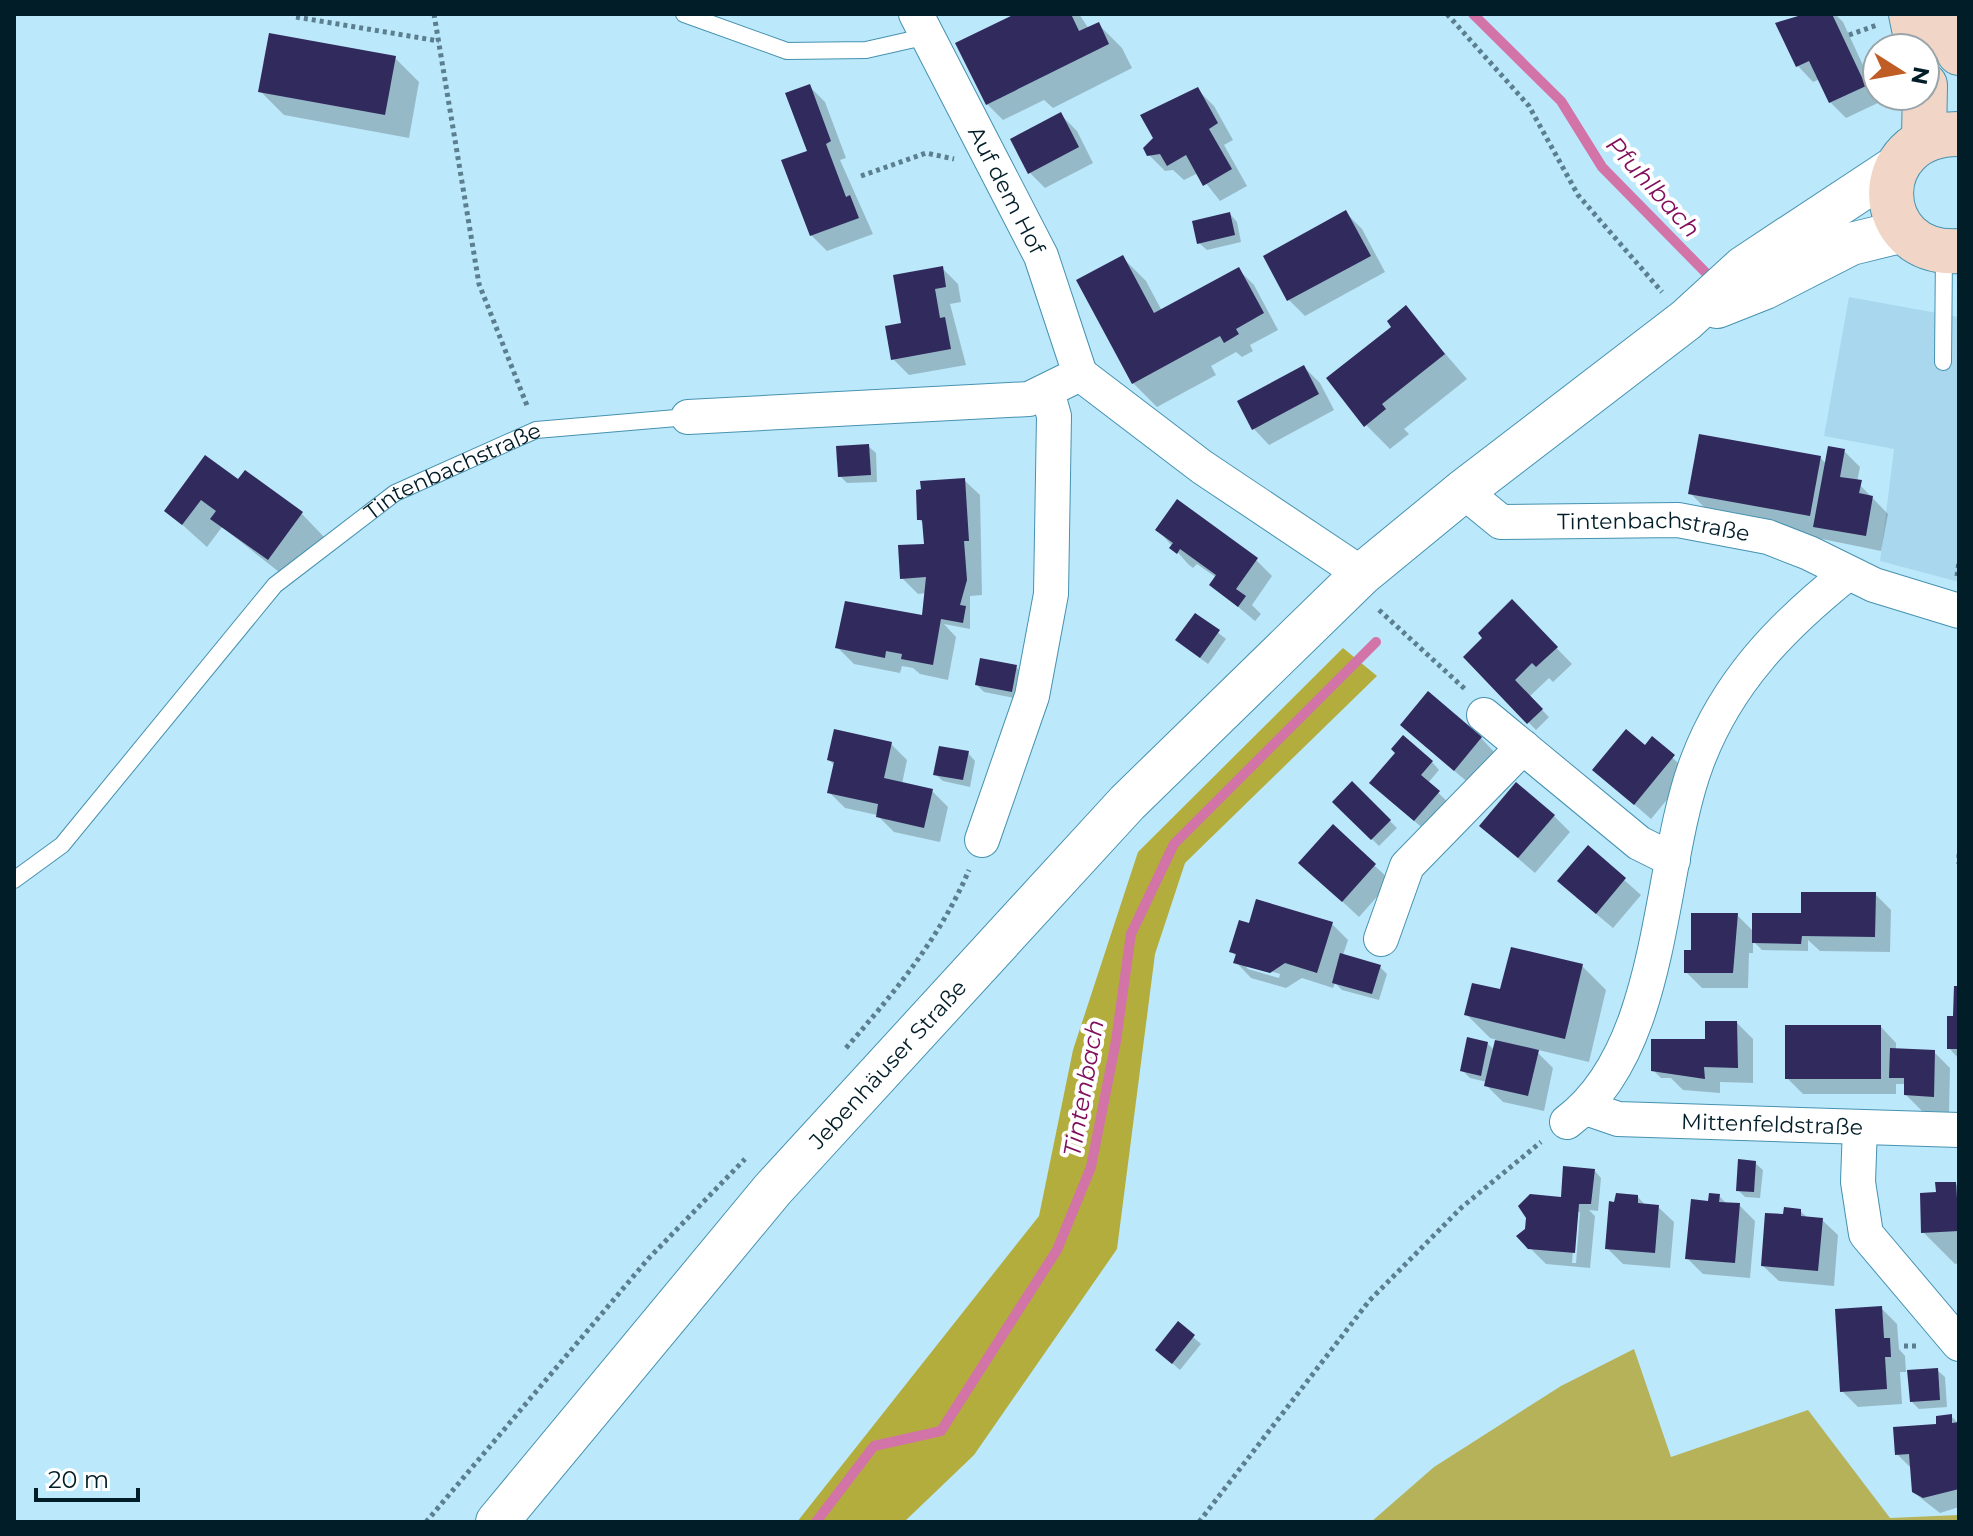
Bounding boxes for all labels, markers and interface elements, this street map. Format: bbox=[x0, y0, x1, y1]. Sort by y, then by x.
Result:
north arrow bbox=[1861, 32, 1941, 112]
text: N bbox=[1905, 64, 1935, 87]
street label: Auf dem Hof bbox=[962, 122, 1051, 260]
water label: Pfuhlbach bbox=[1600, 130, 1706, 243]
street label: Tintenbachstraße bbox=[359, 417, 545, 526]
street label: Tintenbachstraße bbox=[1557, 507, 1752, 547]
street label: Jebenhäuser Straße bbox=[803, 974, 972, 1155]
water label: Tintenbach bbox=[1057, 1017, 1110, 1159]
street label: Mittenfeldstraße bbox=[1681, 1108, 1864, 1141]
scale bar bbox=[36, 1452, 138, 1502]
text: 20 m bbox=[48, 1465, 109, 1494]

